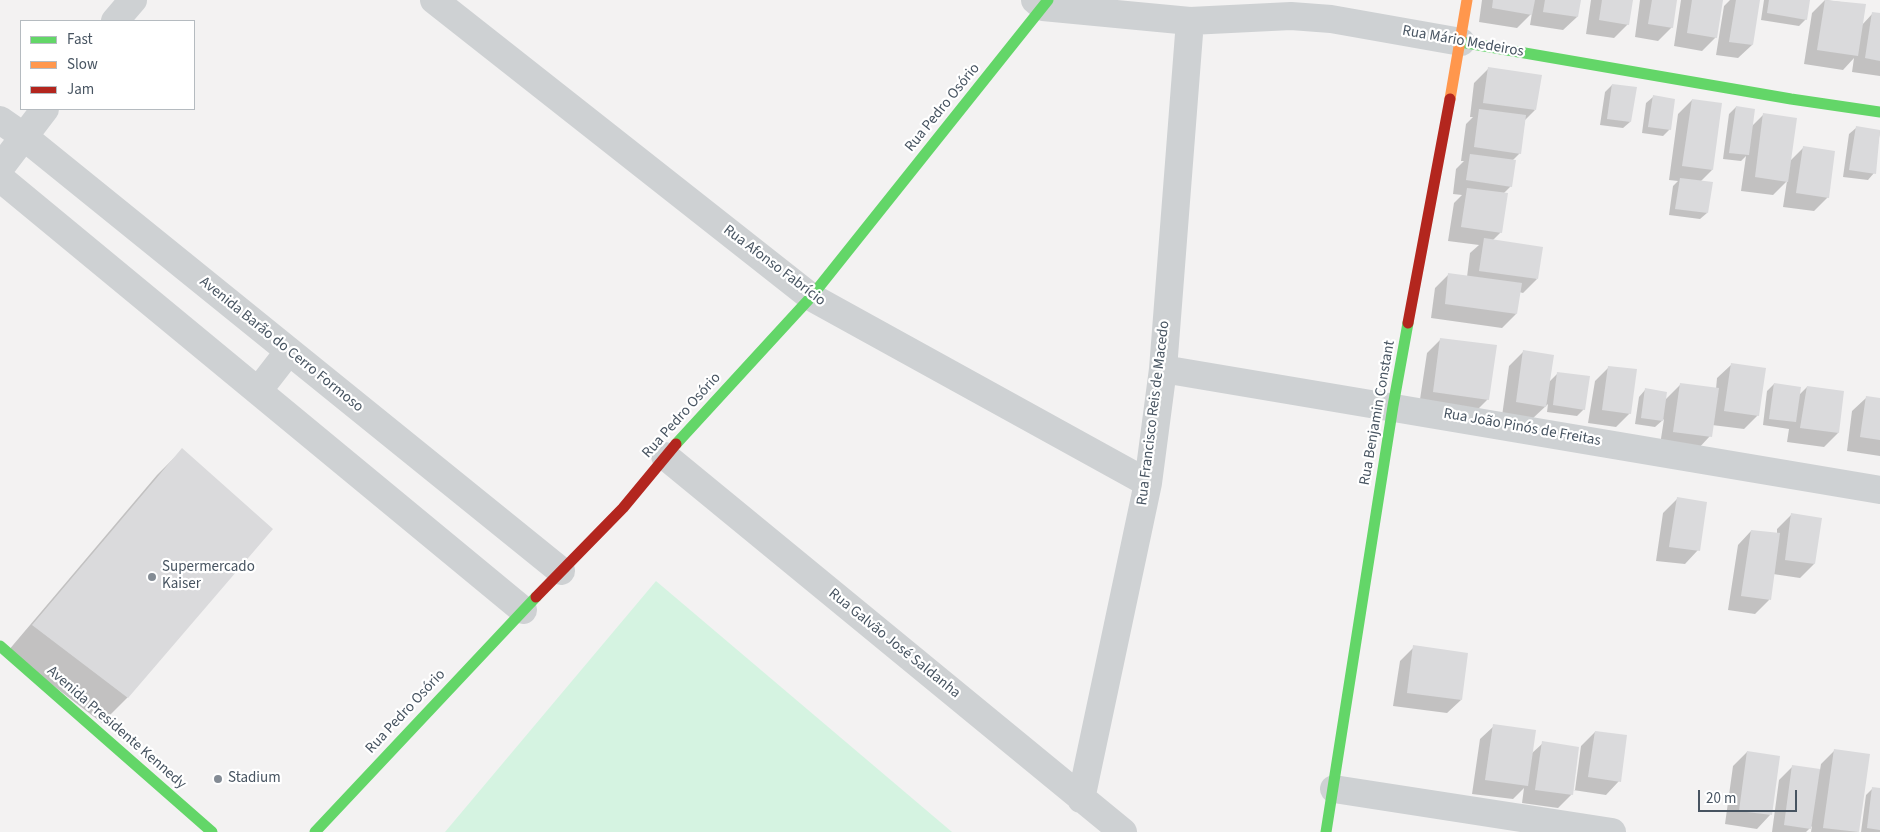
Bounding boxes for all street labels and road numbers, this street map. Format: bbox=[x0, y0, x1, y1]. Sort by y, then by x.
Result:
street label: Rua Mário Medeiros bbox=[1401, 22, 1525, 62]
street label: Rua Pedro Osório bbox=[902, 60, 984, 156]
street label: Rua Afonso Fabrício bbox=[719, 222, 829, 310]
street label: Avenida Barão do Cerro Formoso bbox=[195, 273, 367, 417]
street label: Rua Francisco Reis de Macedo bbox=[1134, 320, 1174, 506]
street label: Rua Benjamin Constant bbox=[1356, 339, 1400, 487]
street label: Rua Pedro Osório bbox=[639, 370, 725, 462]
street label: Rua João Pinós de Freitas bbox=[1442, 405, 1602, 451]
street label: Rua Galvão José Saldanha bbox=[824, 585, 964, 703]
street label: Avenida Presidente Kennedy bbox=[43, 663, 189, 793]
street label: Rua Pedro Osório bbox=[362, 666, 450, 758]

